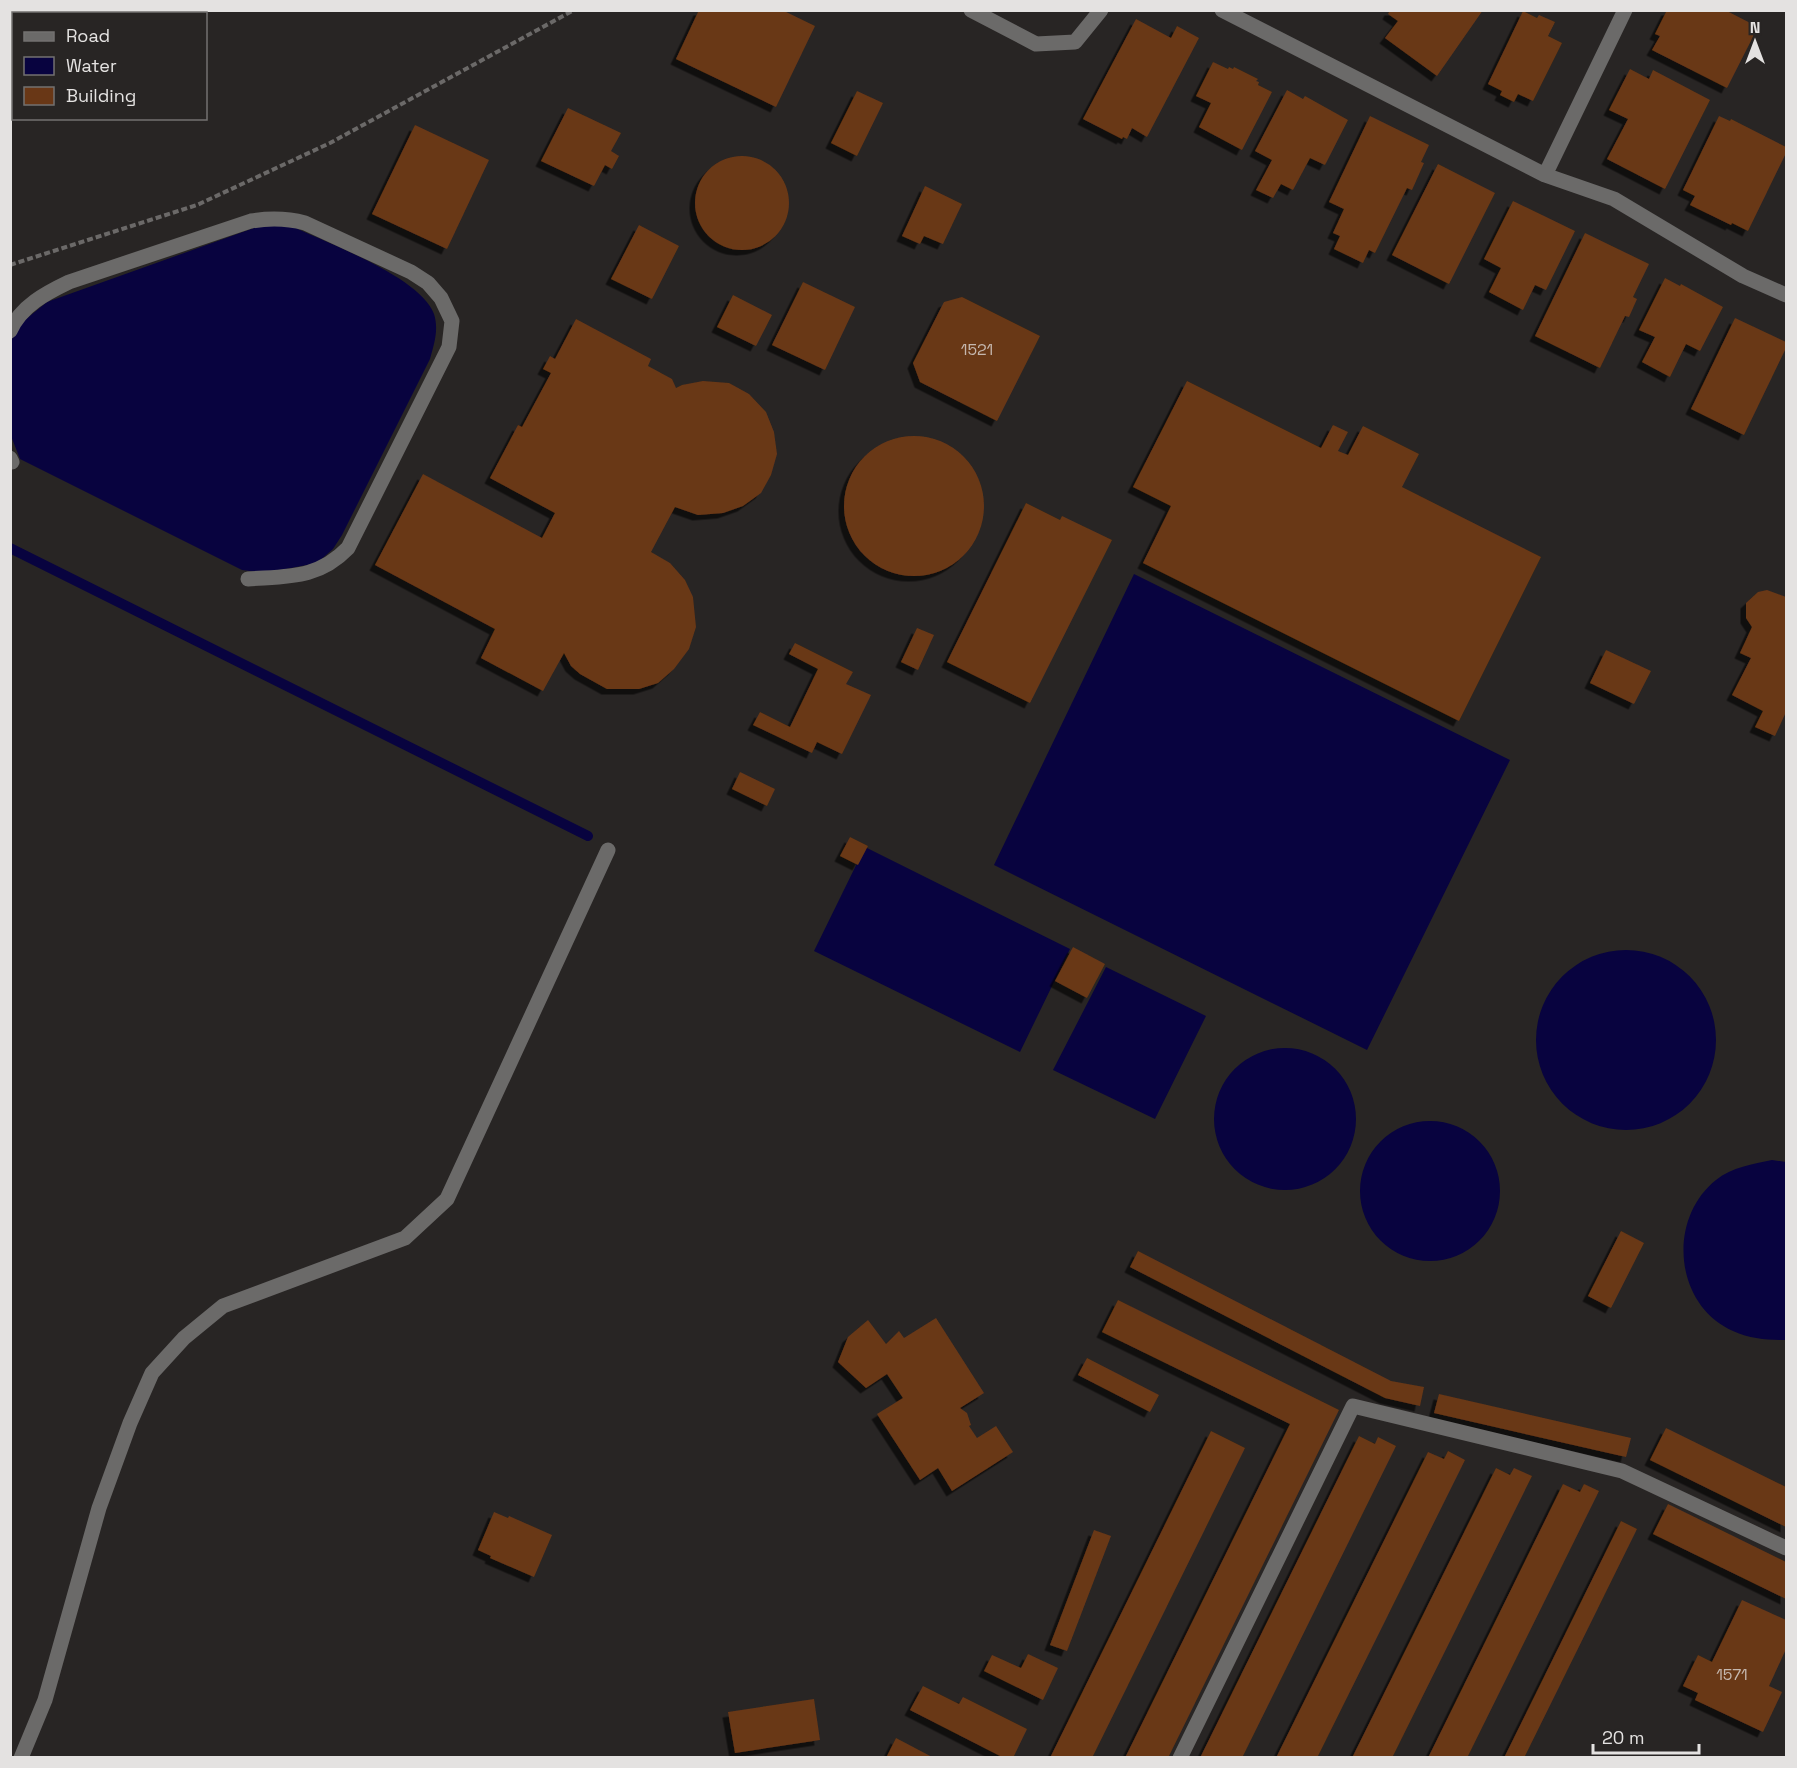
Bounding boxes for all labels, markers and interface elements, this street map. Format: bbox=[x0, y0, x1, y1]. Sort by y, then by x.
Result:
legend bbox=[12, 12, 207, 120]
north arrow bbox=[1725, 12, 1785, 72]
text: N bbox=[1750, 17, 1760, 38]
text: Road bbox=[66, 24, 110, 47]
text: Water bbox=[66, 54, 117, 77]
text: Building bbox=[66, 84, 136, 107]
house number: 1521 bbox=[961, 339, 993, 360]
house number: 1571 bbox=[1716, 1664, 1748, 1685]
scale bar bbox=[1593, 1717, 1700, 1755]
text: 20 m bbox=[1602, 1726, 1645, 1749]

